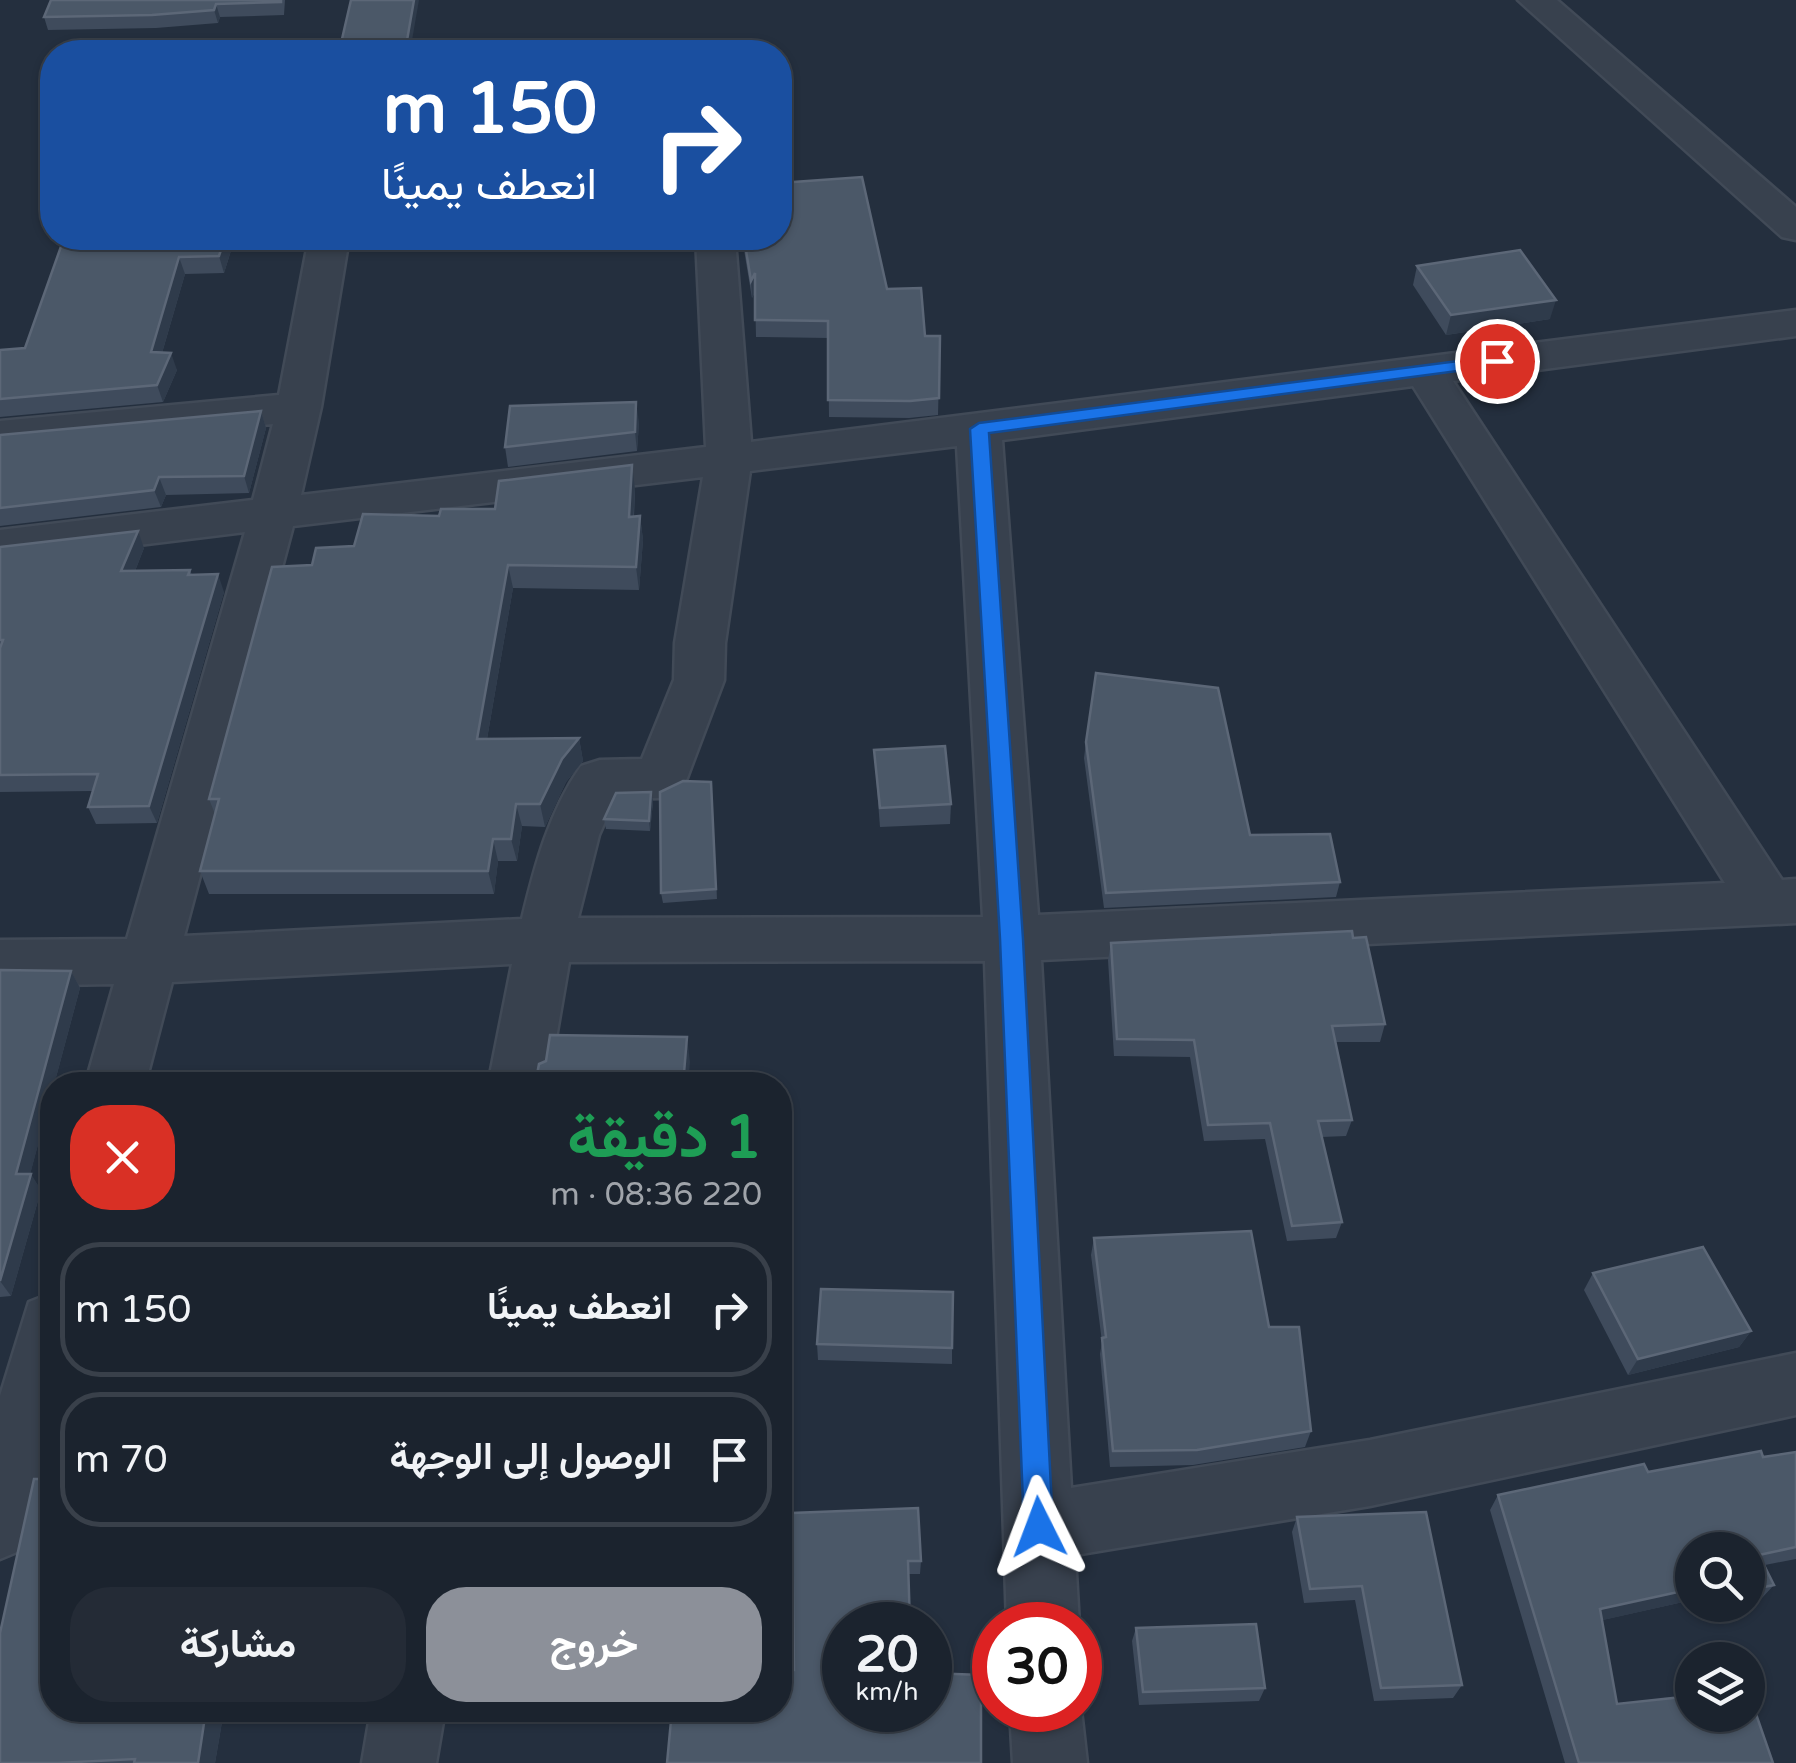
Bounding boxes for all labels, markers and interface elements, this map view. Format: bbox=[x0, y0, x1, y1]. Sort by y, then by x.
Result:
text: 150 m bbox=[383, 68, 597, 152]
icon: right bbox=[632, 80, 762, 210]
text: انعطف يمينًا bbox=[381, 158, 597, 212]
pin bbox=[1455, 319, 1540, 404]
icon: arrive bbox=[1470, 334, 1525, 389]
text: 1 دقيقة bbox=[567, 1102, 762, 1174]
button: close bbox=[70, 1105, 175, 1210]
text: 220 m · 08:36 bbox=[550, 1176, 762, 1214]
icon: right bbox=[702, 1282, 757, 1337]
text: انعطف يمينًا bbox=[487, 1284, 672, 1330]
text: 150 m bbox=[75, 1287, 191, 1333]
icon: arrive bbox=[702, 1432, 757, 1487]
text: الوصول إلى الوجهة bbox=[390, 1434, 672, 1480]
text: 70 m bbox=[75, 1437, 168, 1483]
position arrow bbox=[987, 1475, 1091, 1579]
map controls bbox=[1675, 1532, 1765, 1732]
button: search bbox=[1675, 1532, 1765, 1622]
button: مشاركة bbox=[70, 1587, 406, 1702]
button: خروج bbox=[426, 1587, 762, 1702]
speed limit sign: 30 bbox=[972, 1602, 1102, 1732]
text: 20 bbox=[856, 1625, 918, 1685]
button: layers bbox=[1675, 1642, 1765, 1732]
text: km/h bbox=[856, 1677, 918, 1707]

